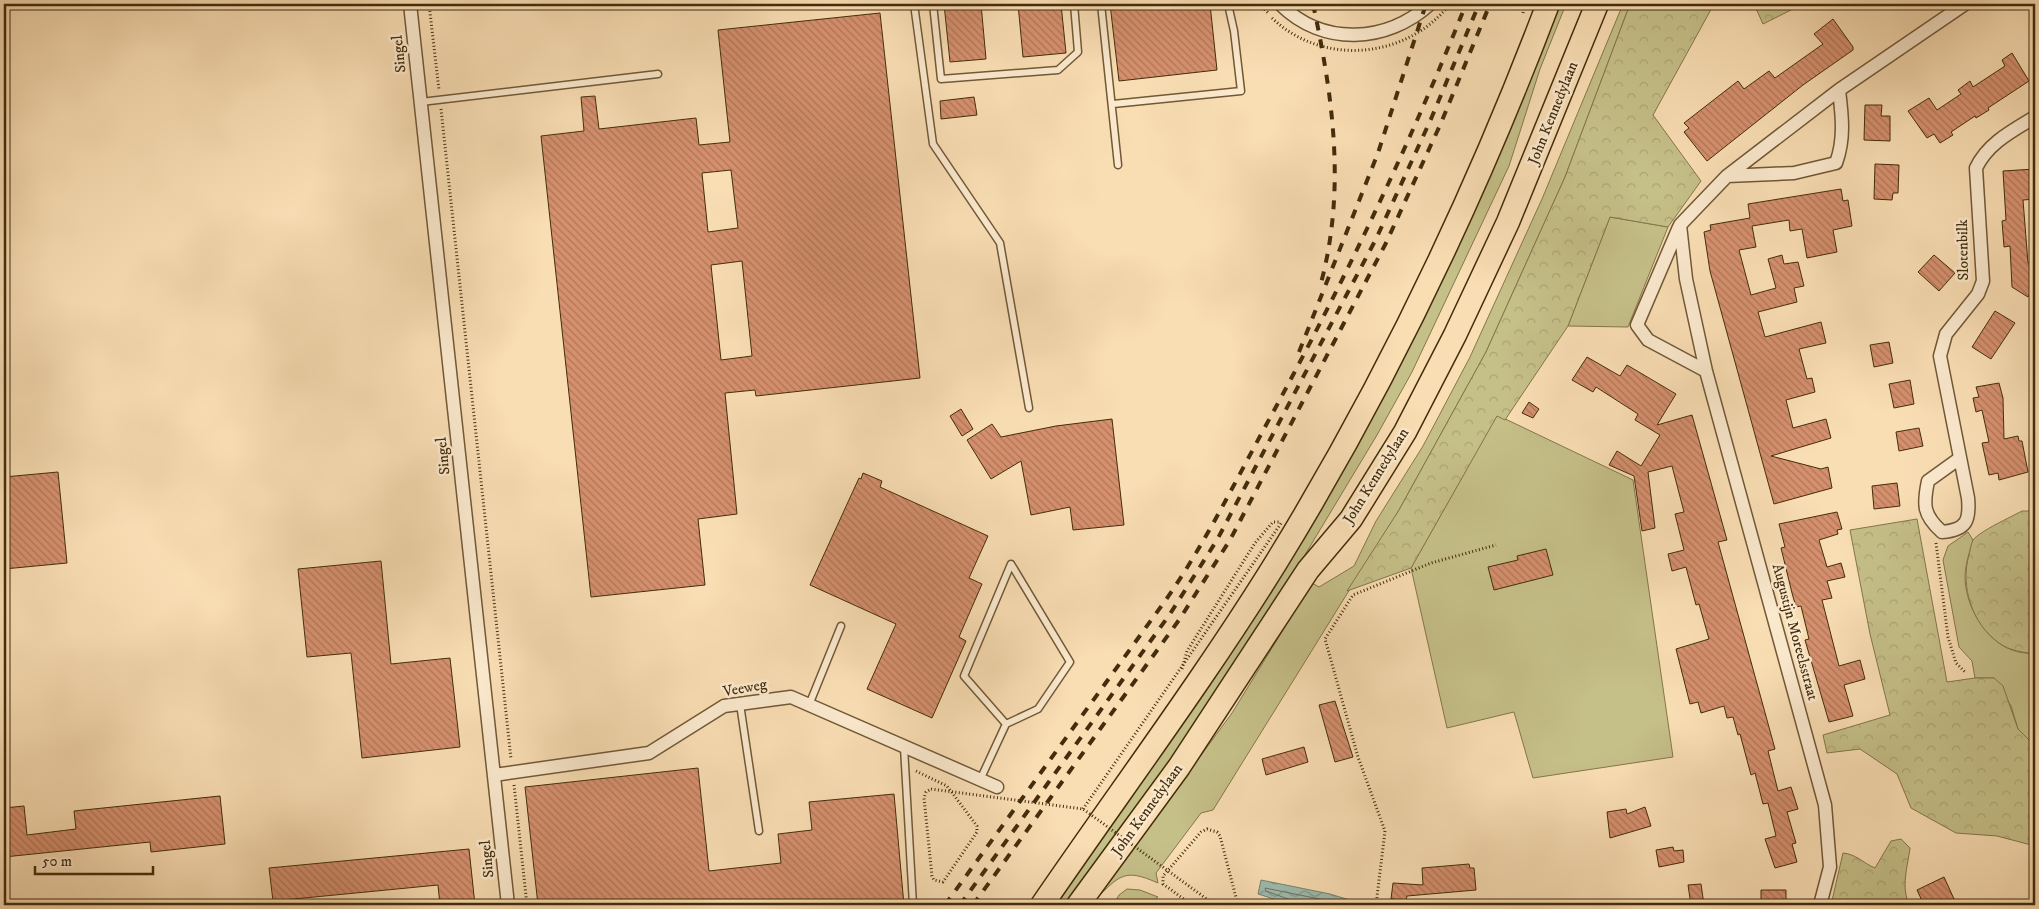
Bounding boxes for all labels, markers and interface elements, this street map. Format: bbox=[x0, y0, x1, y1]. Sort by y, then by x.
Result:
street label: Singel bbox=[388, 34, 410, 74]
street label: John Kennedylaan bbox=[1523, 58, 1582, 169]
street label: Slotenbilk bbox=[1953, 219, 1973, 281]
street label: John Kennedylaan bbox=[1338, 424, 1413, 529]
street label: Singel bbox=[432, 436, 454, 476]
street label: Augustijn Moreelsstraat bbox=[1768, 561, 1822, 703]
street label: Veeweg bbox=[721, 675, 769, 701]
street label: John Kennedylaan bbox=[1106, 760, 1187, 862]
street label: Singel bbox=[476, 839, 498, 879]
scale bar bbox=[35, 844, 152, 876]
text: 50 m bbox=[42, 852, 72, 871]

